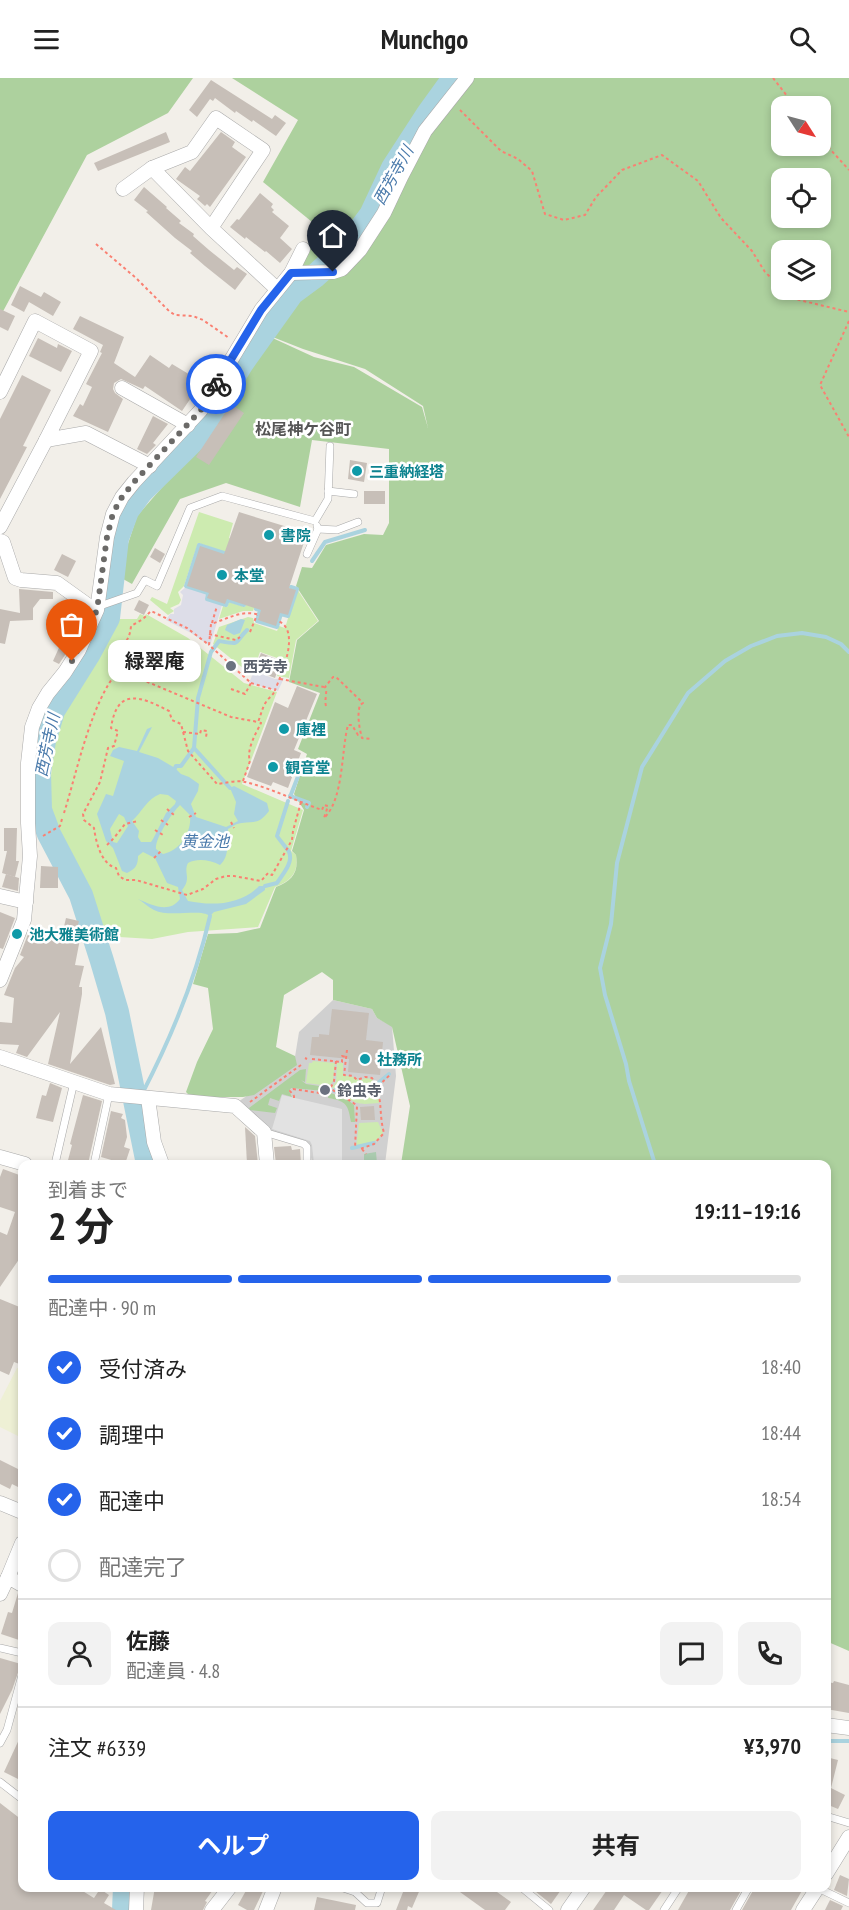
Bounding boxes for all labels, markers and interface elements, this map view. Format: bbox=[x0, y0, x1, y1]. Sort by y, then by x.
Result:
text: Munchgo bbox=[381, 22, 468, 56]
icon: menu bbox=[30, 23, 63, 56]
icon: search bbox=[786, 23, 819, 56]
north arrow bbox=[771, 96, 831, 156]
map controls bbox=[771, 96, 831, 300]
water label: 西芳寺川 bbox=[369, 140, 418, 208]
button: locate bbox=[771, 168, 831, 228]
pin bbox=[307, 210, 358, 272]
icon: home bbox=[316, 219, 349, 252]
button: layers bbox=[771, 240, 831, 300]
courier bbox=[186, 354, 246, 414]
icon: bike bbox=[200, 368, 233, 401]
district label: 松尾神ケ谷町 bbox=[255, 419, 351, 439]
place label: 三重納経塔 bbox=[369, 462, 444, 481]
marker: 三重納経塔 bbox=[350, 464, 364, 478]
place label: 書院 bbox=[281, 526, 311, 545]
marker: 書院 bbox=[262, 528, 276, 542]
place label: 本堂 bbox=[234, 566, 264, 585]
marker: 本堂 bbox=[215, 568, 229, 582]
pin bbox=[46, 599, 97, 661]
icon: bag bbox=[55, 608, 88, 641]
callout: 緑翠庵 bbox=[108, 640, 201, 682]
text: 緑翠庵 bbox=[125, 648, 185, 674]
place label: 西芳寺 bbox=[243, 657, 288, 676]
marker: 西芳寺 bbox=[224, 659, 238, 673]
water label: 西芳寺川 bbox=[31, 710, 64, 778]
place label: 庫裡 bbox=[296, 720, 326, 739]
marker: 庫裡 bbox=[277, 722, 291, 736]
place label: 観音堂 bbox=[285, 758, 330, 777]
marker: 観音堂 bbox=[266, 760, 280, 774]
water label: 黄金池 bbox=[181, 831, 231, 851]
place label: 池大雅美術館 bbox=[29, 925, 119, 944]
marker: 池大雅美術館 bbox=[10, 927, 24, 941]
place label: 社務所 bbox=[377, 1050, 422, 1069]
marker: 社務所 bbox=[358, 1052, 372, 1066]
place label: 鈴虫寺 bbox=[337, 1081, 382, 1100]
marker: 鈴虫寺 bbox=[318, 1083, 332, 1097]
text: 到着まで bbox=[48, 1177, 128, 1203]
text: 19:11–19:16 bbox=[694, 1197, 801, 1225]
text: 2 分 bbox=[48, 1200, 114, 1251]
text: 配達中 · 90 m bbox=[48, 1295, 156, 1321]
icon: check bbox=[48, 1351, 81, 1384]
text: 18:40 bbox=[761, 1354, 801, 1380]
text: 受付済み bbox=[99, 1355, 187, 1383]
icon: check bbox=[48, 1417, 81, 1450]
text: 18:44 bbox=[761, 1420, 801, 1446]
text: 調理中 bbox=[99, 1421, 165, 1449]
icon: check bbox=[48, 1483, 81, 1516]
text: 18:54 bbox=[761, 1486, 801, 1512]
text: 配達中 bbox=[99, 1487, 165, 1515]
text: 配達完了 bbox=[99, 1553, 187, 1581]
button: person bbox=[48, 1622, 111, 1685]
button: chat bbox=[660, 1622, 723, 1685]
button: phone bbox=[738, 1622, 801, 1685]
text: 佐藤 bbox=[126, 1627, 170, 1655]
text: 配達員 · 4.8 bbox=[126, 1658, 220, 1684]
text: ¥3,970 bbox=[744, 1732, 801, 1760]
text: 注文 #6339 bbox=[48, 1734, 146, 1762]
button: ヘルプ bbox=[48, 1811, 419, 1880]
button: 共有 bbox=[431, 1811, 801, 1880]

